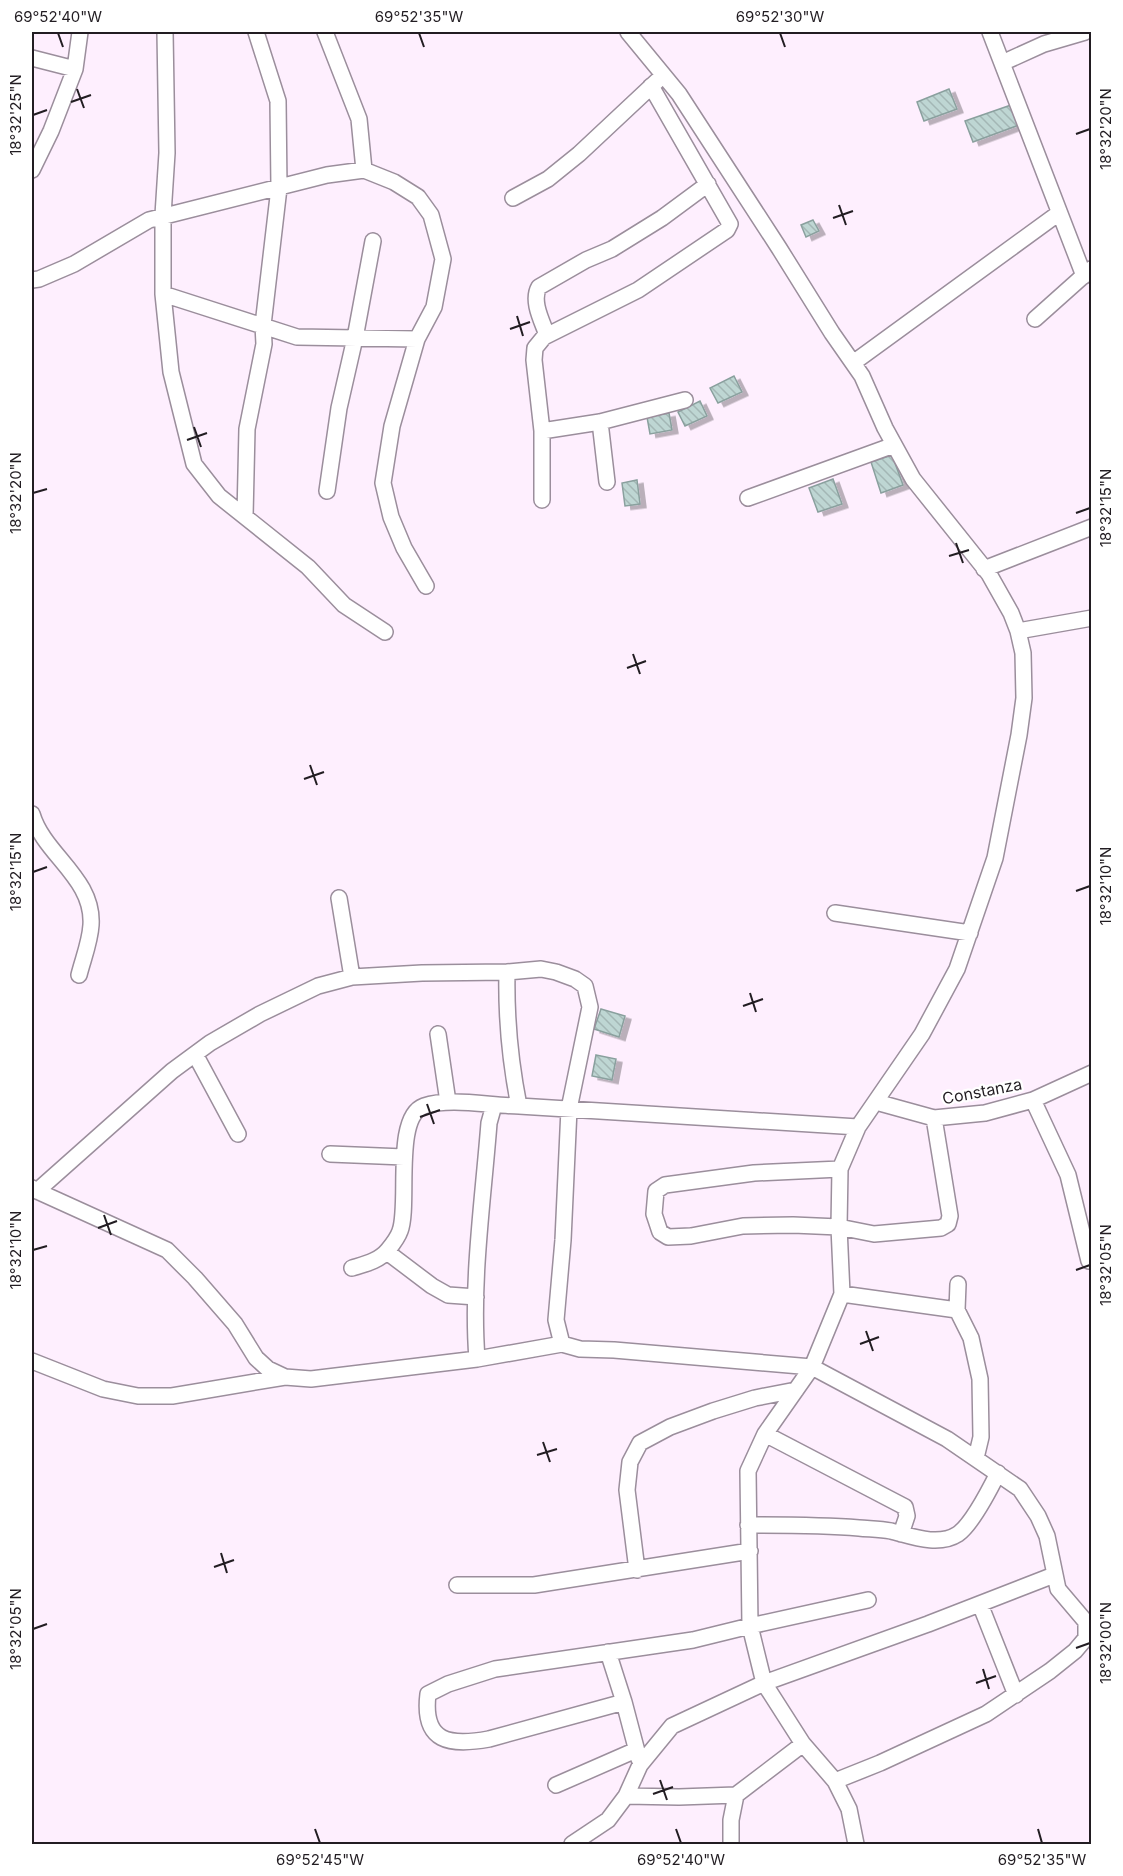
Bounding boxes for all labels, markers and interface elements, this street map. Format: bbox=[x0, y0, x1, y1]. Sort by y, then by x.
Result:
text: 69°52'40"W bbox=[14, 7, 102, 26]
text: 69°52'35"W bbox=[375, 7, 463, 26]
text: 69°52'30"W bbox=[736, 7, 825, 26]
text: 18°32'25"N bbox=[6, 74, 25, 156]
text: 18°32'20"N bbox=[1096, 88, 1115, 170]
text: 18°32'20"N bbox=[6, 452, 25, 534]
text: 18°32'15"N bbox=[1096, 469, 1115, 547]
text: 18°32'15"N bbox=[6, 833, 25, 911]
text: 18°32'10"N bbox=[1096, 847, 1115, 925]
street label: Constanza bbox=[940, 1073, 1024, 1109]
text: 18°32'10"N bbox=[6, 1211, 25, 1289]
text: 18°32'05"N bbox=[1096, 1224, 1115, 1306]
text: 18°32'05"N bbox=[6, 1588, 25, 1670]
text: 18°32'00"N bbox=[1096, 1602, 1115, 1684]
text: 69°52'45"W bbox=[276, 1850, 364, 1869]
text: 69°52'40"W bbox=[637, 1850, 725, 1869]
text: 69°52'35"W bbox=[998, 1850, 1086, 1869]

